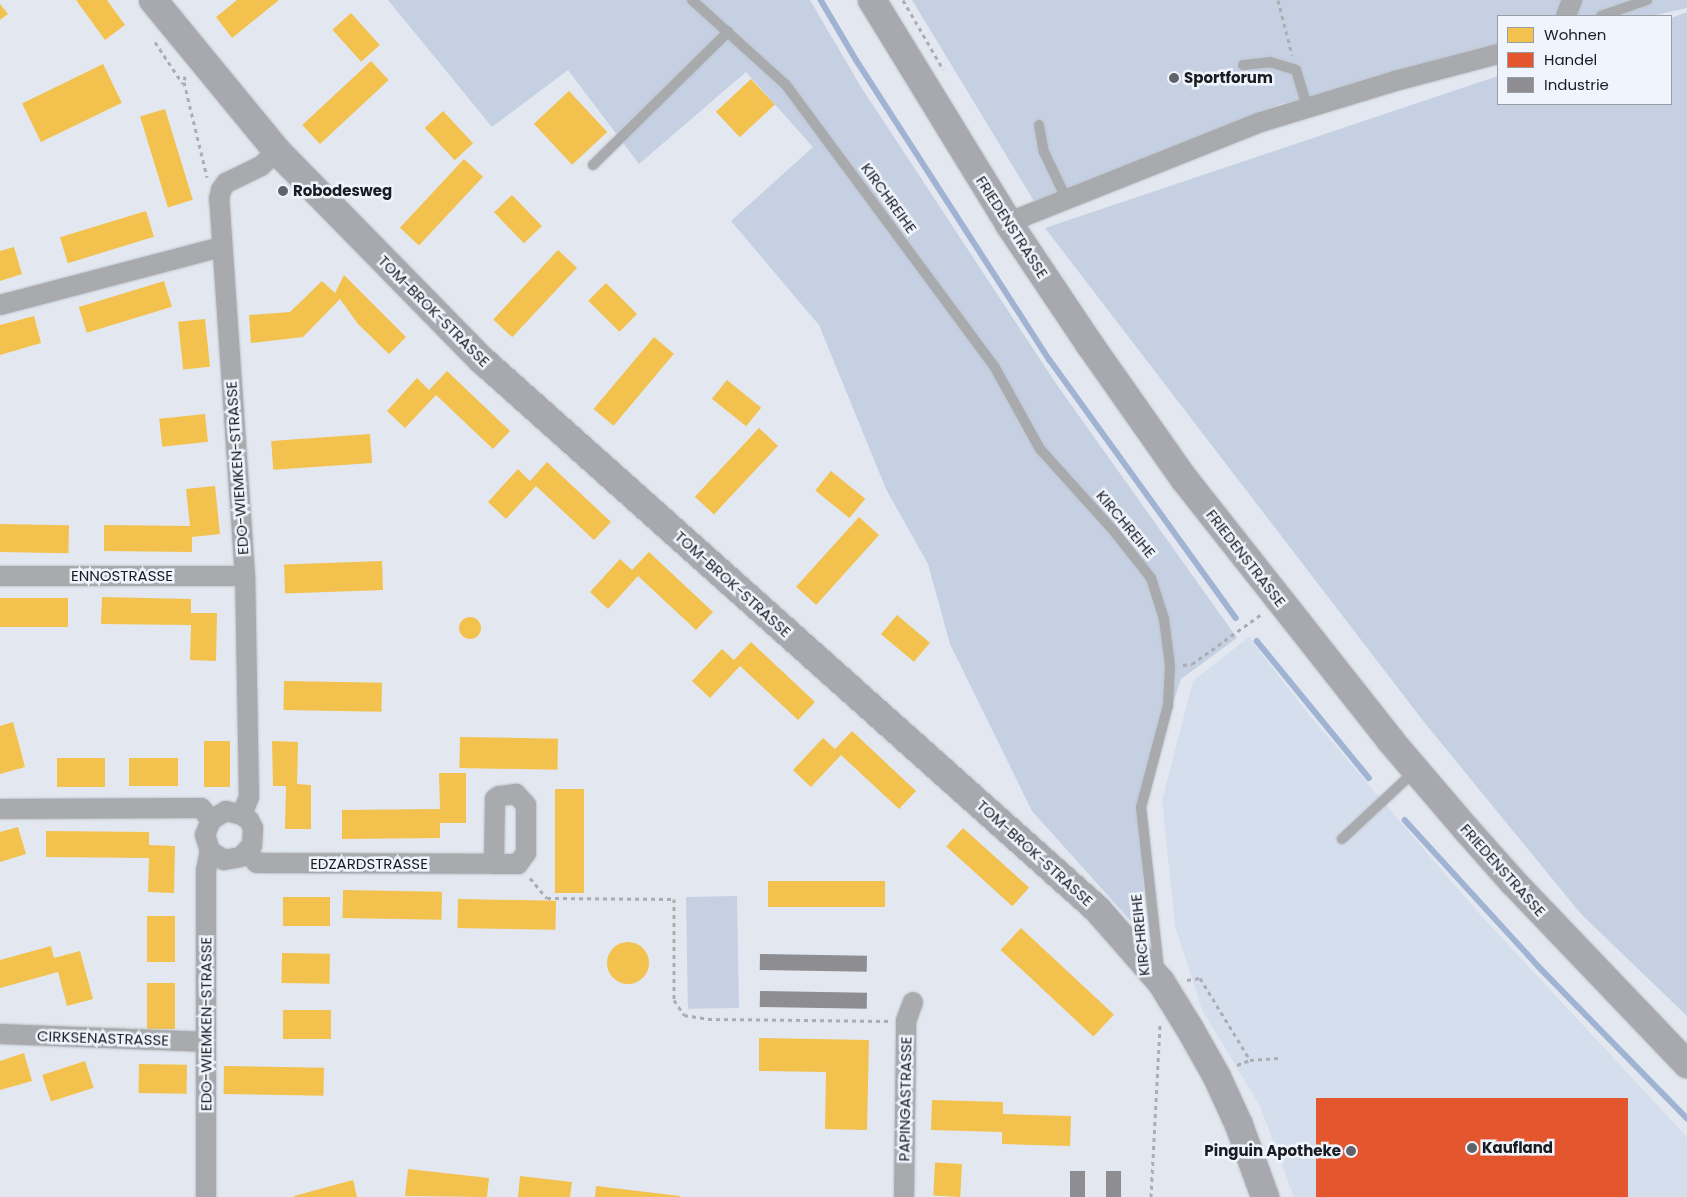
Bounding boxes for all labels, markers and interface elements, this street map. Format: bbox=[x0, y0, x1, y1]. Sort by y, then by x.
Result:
legend bbox=[1497, 15, 1672, 105]
text: Wohnen bbox=[1544, 24, 1606, 45]
text: Handel bbox=[1544, 49, 1597, 70]
place label: Sportforum bbox=[1184, 69, 1273, 87]
marker: Sportforum bbox=[1168, 72, 1180, 84]
text: Industrie bbox=[1544, 74, 1609, 95]
street label: KIRCHREIHE bbox=[858, 159, 920, 237]
street label: FRIEDENSTRASSE bbox=[972, 172, 1052, 282]
place label: Robodesweg bbox=[293, 182, 392, 200]
marker: Robodesweg bbox=[277, 185, 289, 197]
street label: TOM-BROK-STRASSE bbox=[375, 252, 493, 370]
street label: EDO-WIEMKEN-STRASSE bbox=[222, 380, 252, 556]
street label: KIRCHREIHE bbox=[1093, 487, 1159, 561]
street label: FRIEDENSTRASSE bbox=[1202, 506, 1290, 610]
street label: TOM-BROK-STRASSE bbox=[671, 527, 795, 641]
street label: ENNOSTRASSE bbox=[71, 567, 173, 585]
street label: TOM-BROK-STRASSE bbox=[973, 796, 1097, 910]
street label: FRIEDENSTRASSE bbox=[1457, 820, 1549, 920]
street label: EDZARDSTRASSE bbox=[310, 855, 428, 873]
street label: KIRCHREIHE bbox=[1127, 893, 1153, 977]
street label: EDO-WIEMKEN-STRASSE bbox=[197, 937, 215, 1111]
street label: CIRKSENASTRASSE bbox=[37, 1027, 169, 1049]
street label: PAPINGASTRASSE bbox=[895, 1036, 915, 1162]
place label: Kaufland bbox=[1482, 1139, 1553, 1157]
place label: Pinguin Apotheke bbox=[1204, 1142, 1341, 1160]
marker: Kaufland bbox=[1466, 1142, 1478, 1154]
marker: Pinguin Apotheke bbox=[1345, 1145, 1357, 1157]

